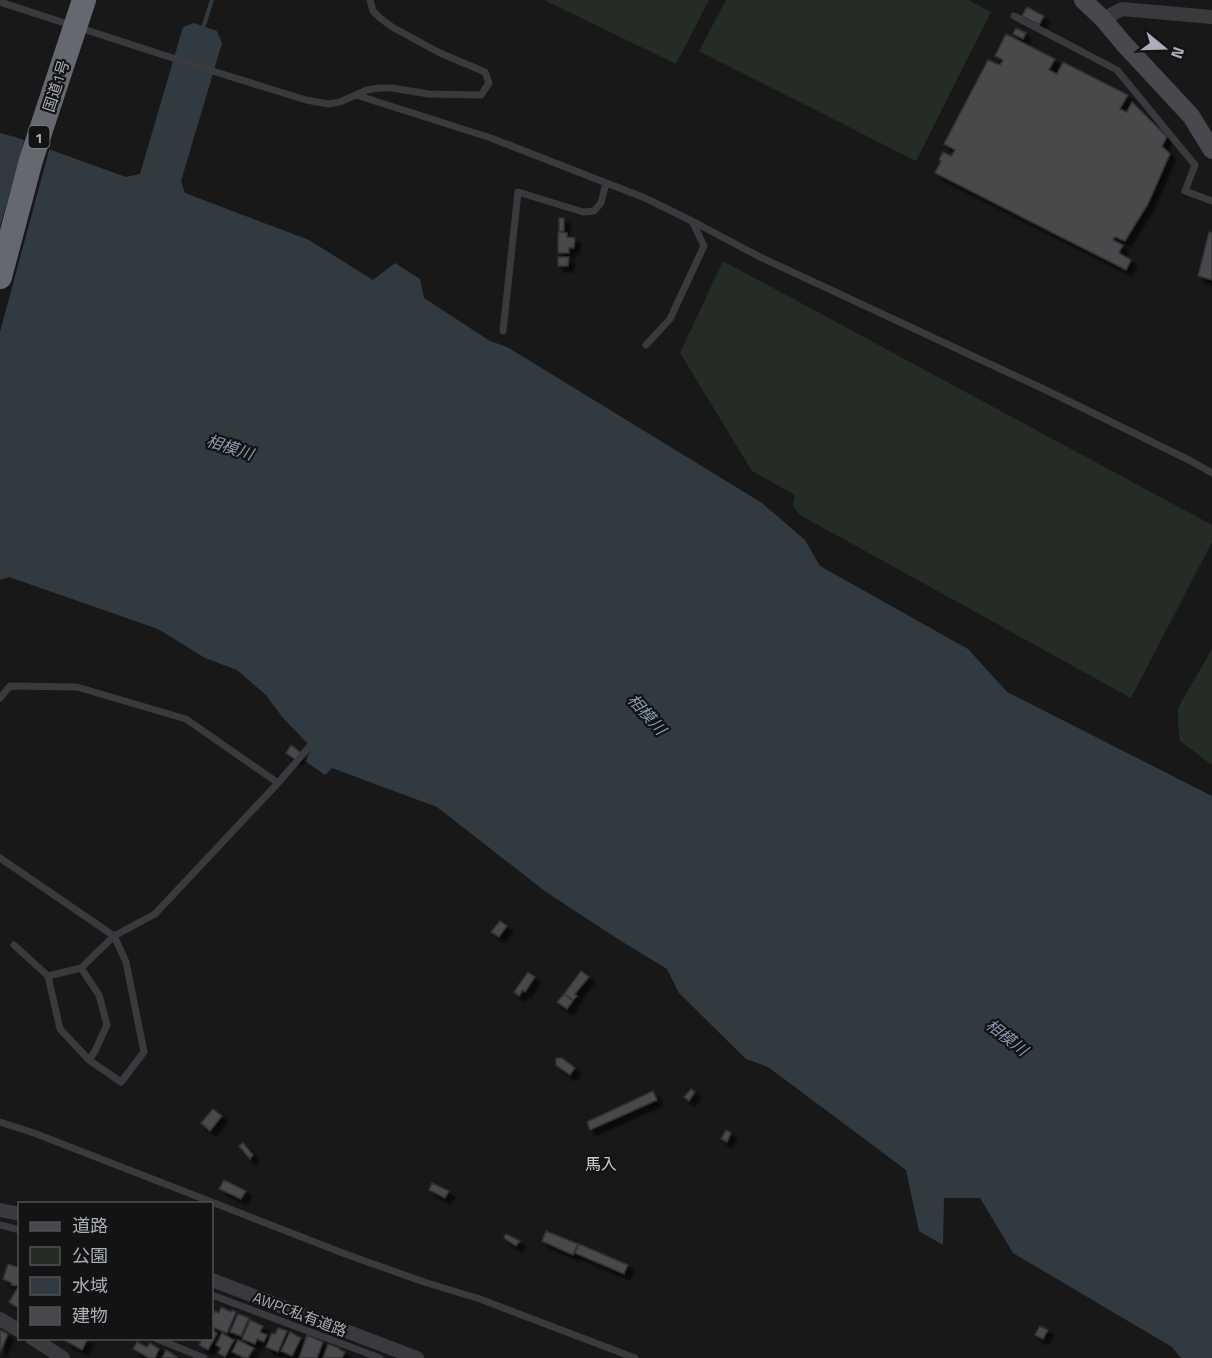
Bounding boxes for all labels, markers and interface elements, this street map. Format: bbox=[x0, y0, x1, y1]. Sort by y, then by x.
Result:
north arrow bbox=[1134, 18, 1194, 78]
text: N bbox=[1165, 44, 1191, 62]
street label: 国道1号 bbox=[37, 57, 75, 115]
road number: 1 bbox=[28, 126, 50, 148]
water label: 相模川 bbox=[203, 428, 258, 466]
water label: 相模川 bbox=[622, 688, 673, 741]
water label: 相模川 bbox=[981, 1013, 1035, 1062]
district label: 馬入 bbox=[585, 1152, 617, 1176]
legend bbox=[18, 1202, 213, 1340]
text: 道路 bbox=[72, 1212, 108, 1239]
text: 公園 bbox=[72, 1242, 108, 1269]
text: 水域 bbox=[72, 1272, 108, 1299]
street label: AWPC私有道路 bbox=[250, 1286, 350, 1342]
text: 建物 bbox=[72, 1302, 108, 1329]

